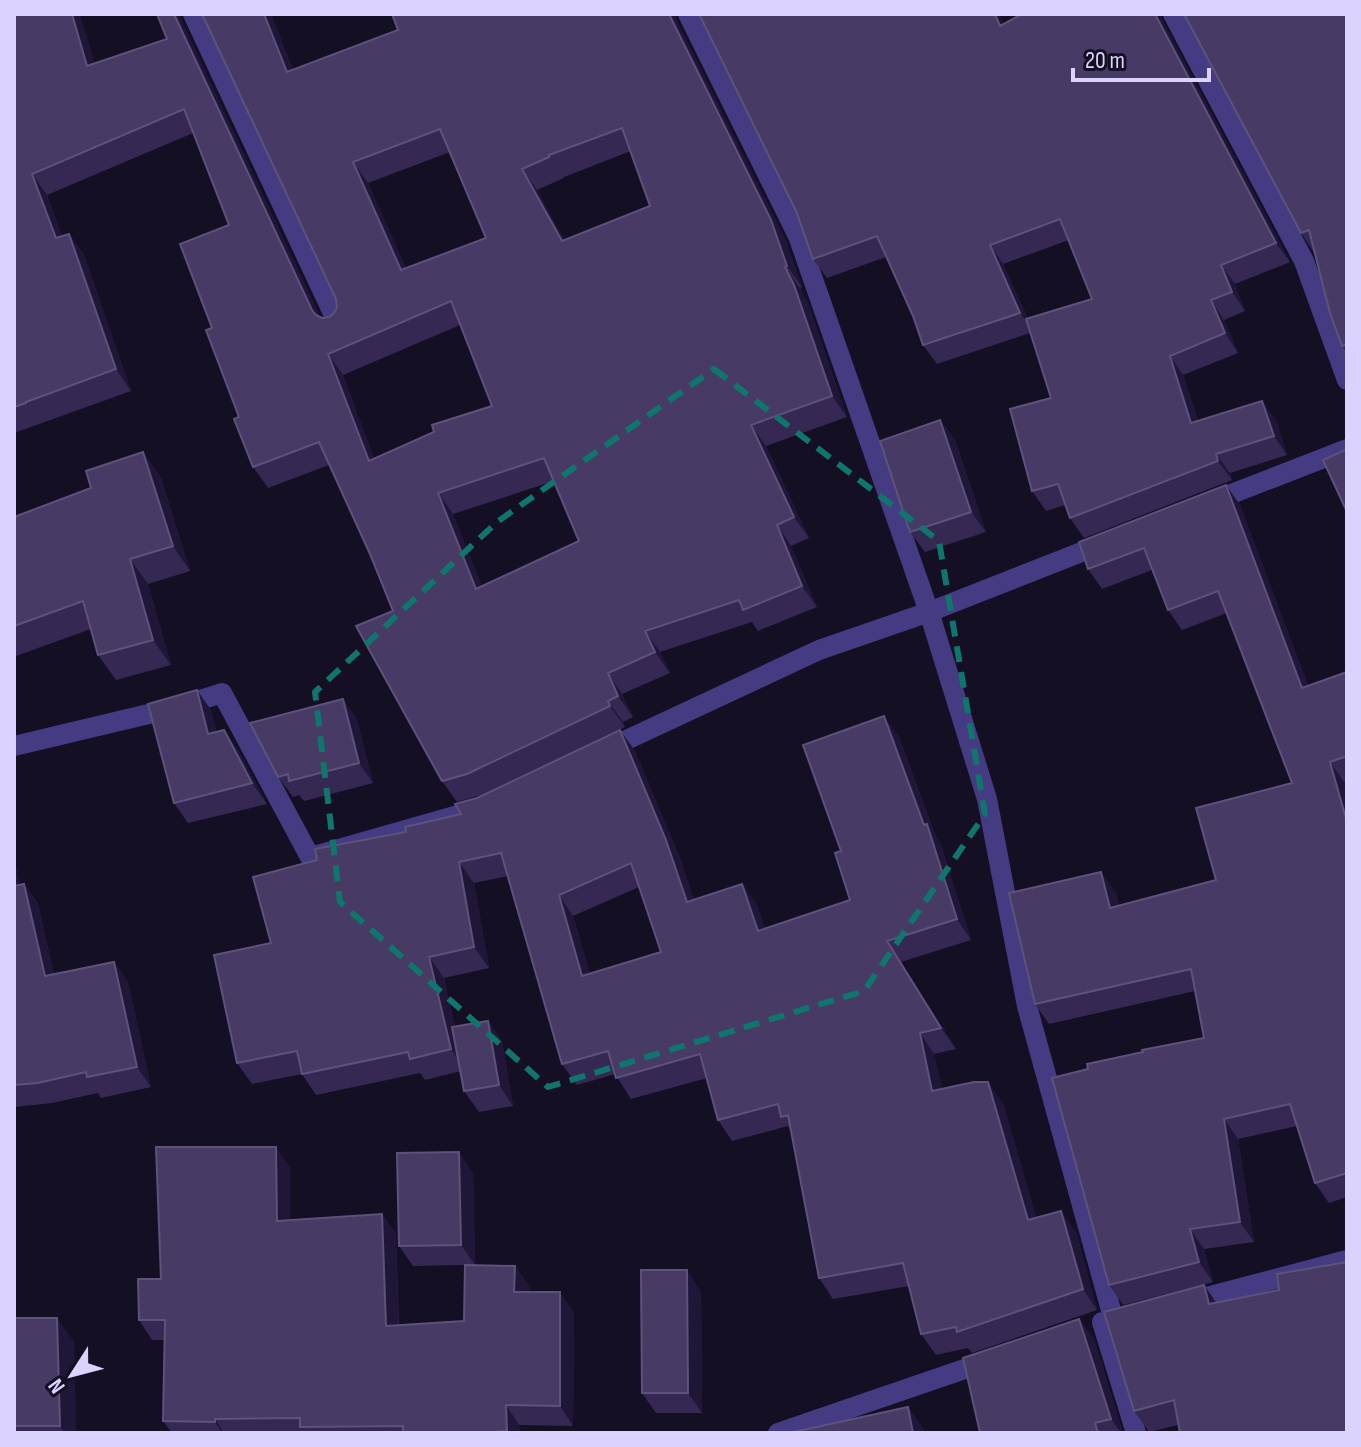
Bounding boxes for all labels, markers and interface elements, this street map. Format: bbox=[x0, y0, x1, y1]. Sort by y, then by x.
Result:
scale bar bbox=[1073, 32, 1209, 82]
text: 20 m bbox=[1085, 46, 1125, 75]
north arrow bbox=[32, 1335, 112, 1415]
text: N bbox=[43, 1373, 71, 1399]

